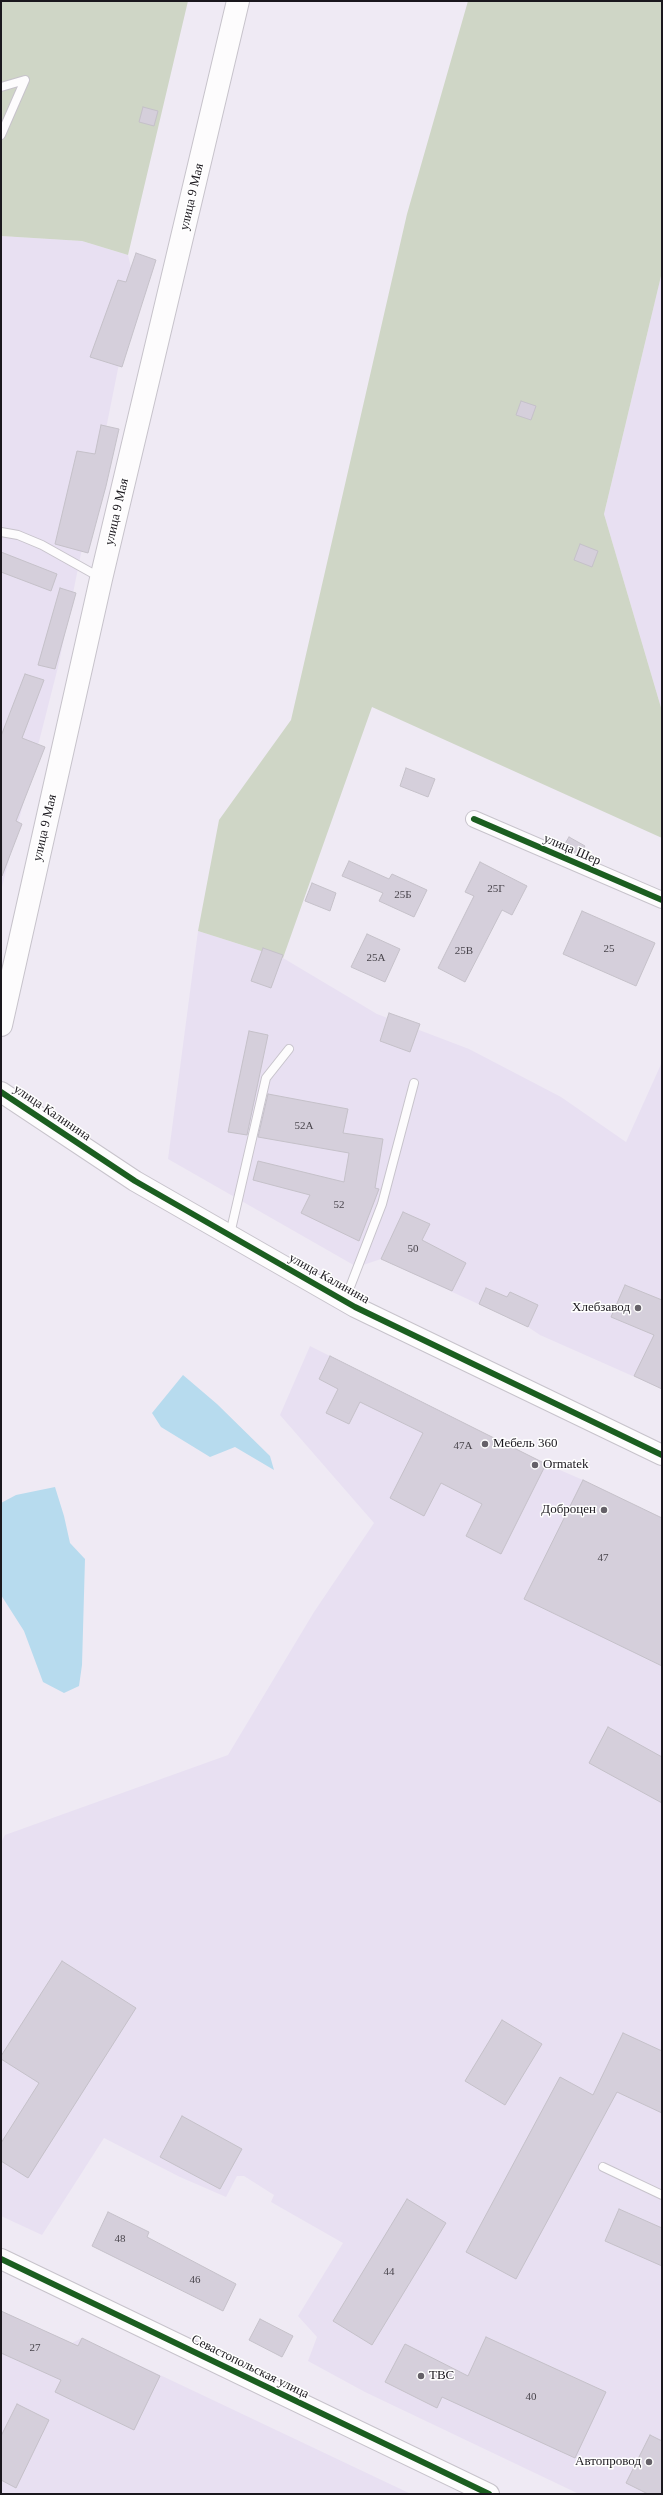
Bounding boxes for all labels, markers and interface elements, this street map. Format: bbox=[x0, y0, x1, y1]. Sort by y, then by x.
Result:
street label: улица 9 Мая bbox=[177, 162, 207, 232]
street label: улица 9 Мая bbox=[102, 477, 132, 547]
street label: улица 9 Мая bbox=[30, 793, 60, 863]
street label: улица Шер bbox=[541, 831, 603, 869]
house number: 25Г bbox=[487, 882, 505, 896]
house number: 25Б bbox=[394, 888, 412, 902]
house number: 25 bbox=[604, 942, 614, 956]
house number: 25В bbox=[455, 944, 473, 958]
house number: 25А bbox=[367, 951, 385, 965]
street label: улица Калинина bbox=[10, 1081, 94, 1145]
house number: 52А bbox=[295, 1119, 313, 1133]
house number: 52 bbox=[334, 1198, 344, 1212]
house number: 50 bbox=[408, 1242, 418, 1256]
street label: улица Калинина bbox=[286, 1250, 372, 1308]
place label: Хлебзавод bbox=[572, 1300, 630, 1316]
marker: Хлебзавод bbox=[633, 1303, 643, 1313]
place label: Мебель 360 bbox=[493, 1436, 558, 1452]
house number: 47А bbox=[454, 1439, 472, 1453]
marker: Мебель 360 bbox=[480, 1439, 490, 1449]
place label: Ormatek bbox=[543, 1457, 588, 1473]
marker: Ormatek bbox=[530, 1460, 540, 1470]
place label: Доброцен bbox=[541, 1502, 596, 1518]
marker: Доброцен bbox=[599, 1505, 609, 1515]
house number: 47 bbox=[598, 1551, 608, 1565]
house number: 48 bbox=[114, 2232, 126, 2246]
house number: 44 bbox=[384, 2265, 394, 2279]
house number: 46 bbox=[190, 2273, 200, 2287]
street label: Севастопольская улица bbox=[189, 2332, 311, 2402]
house number: 27 bbox=[30, 2341, 40, 2355]
place label: ТВС bbox=[429, 2368, 454, 2384]
marker: ТВС bbox=[416, 2371, 426, 2381]
house number: 40 bbox=[526, 2390, 536, 2404]
place label: Автопровод bbox=[575, 2454, 641, 2470]
marker: Автопровод bbox=[644, 2457, 654, 2467]

